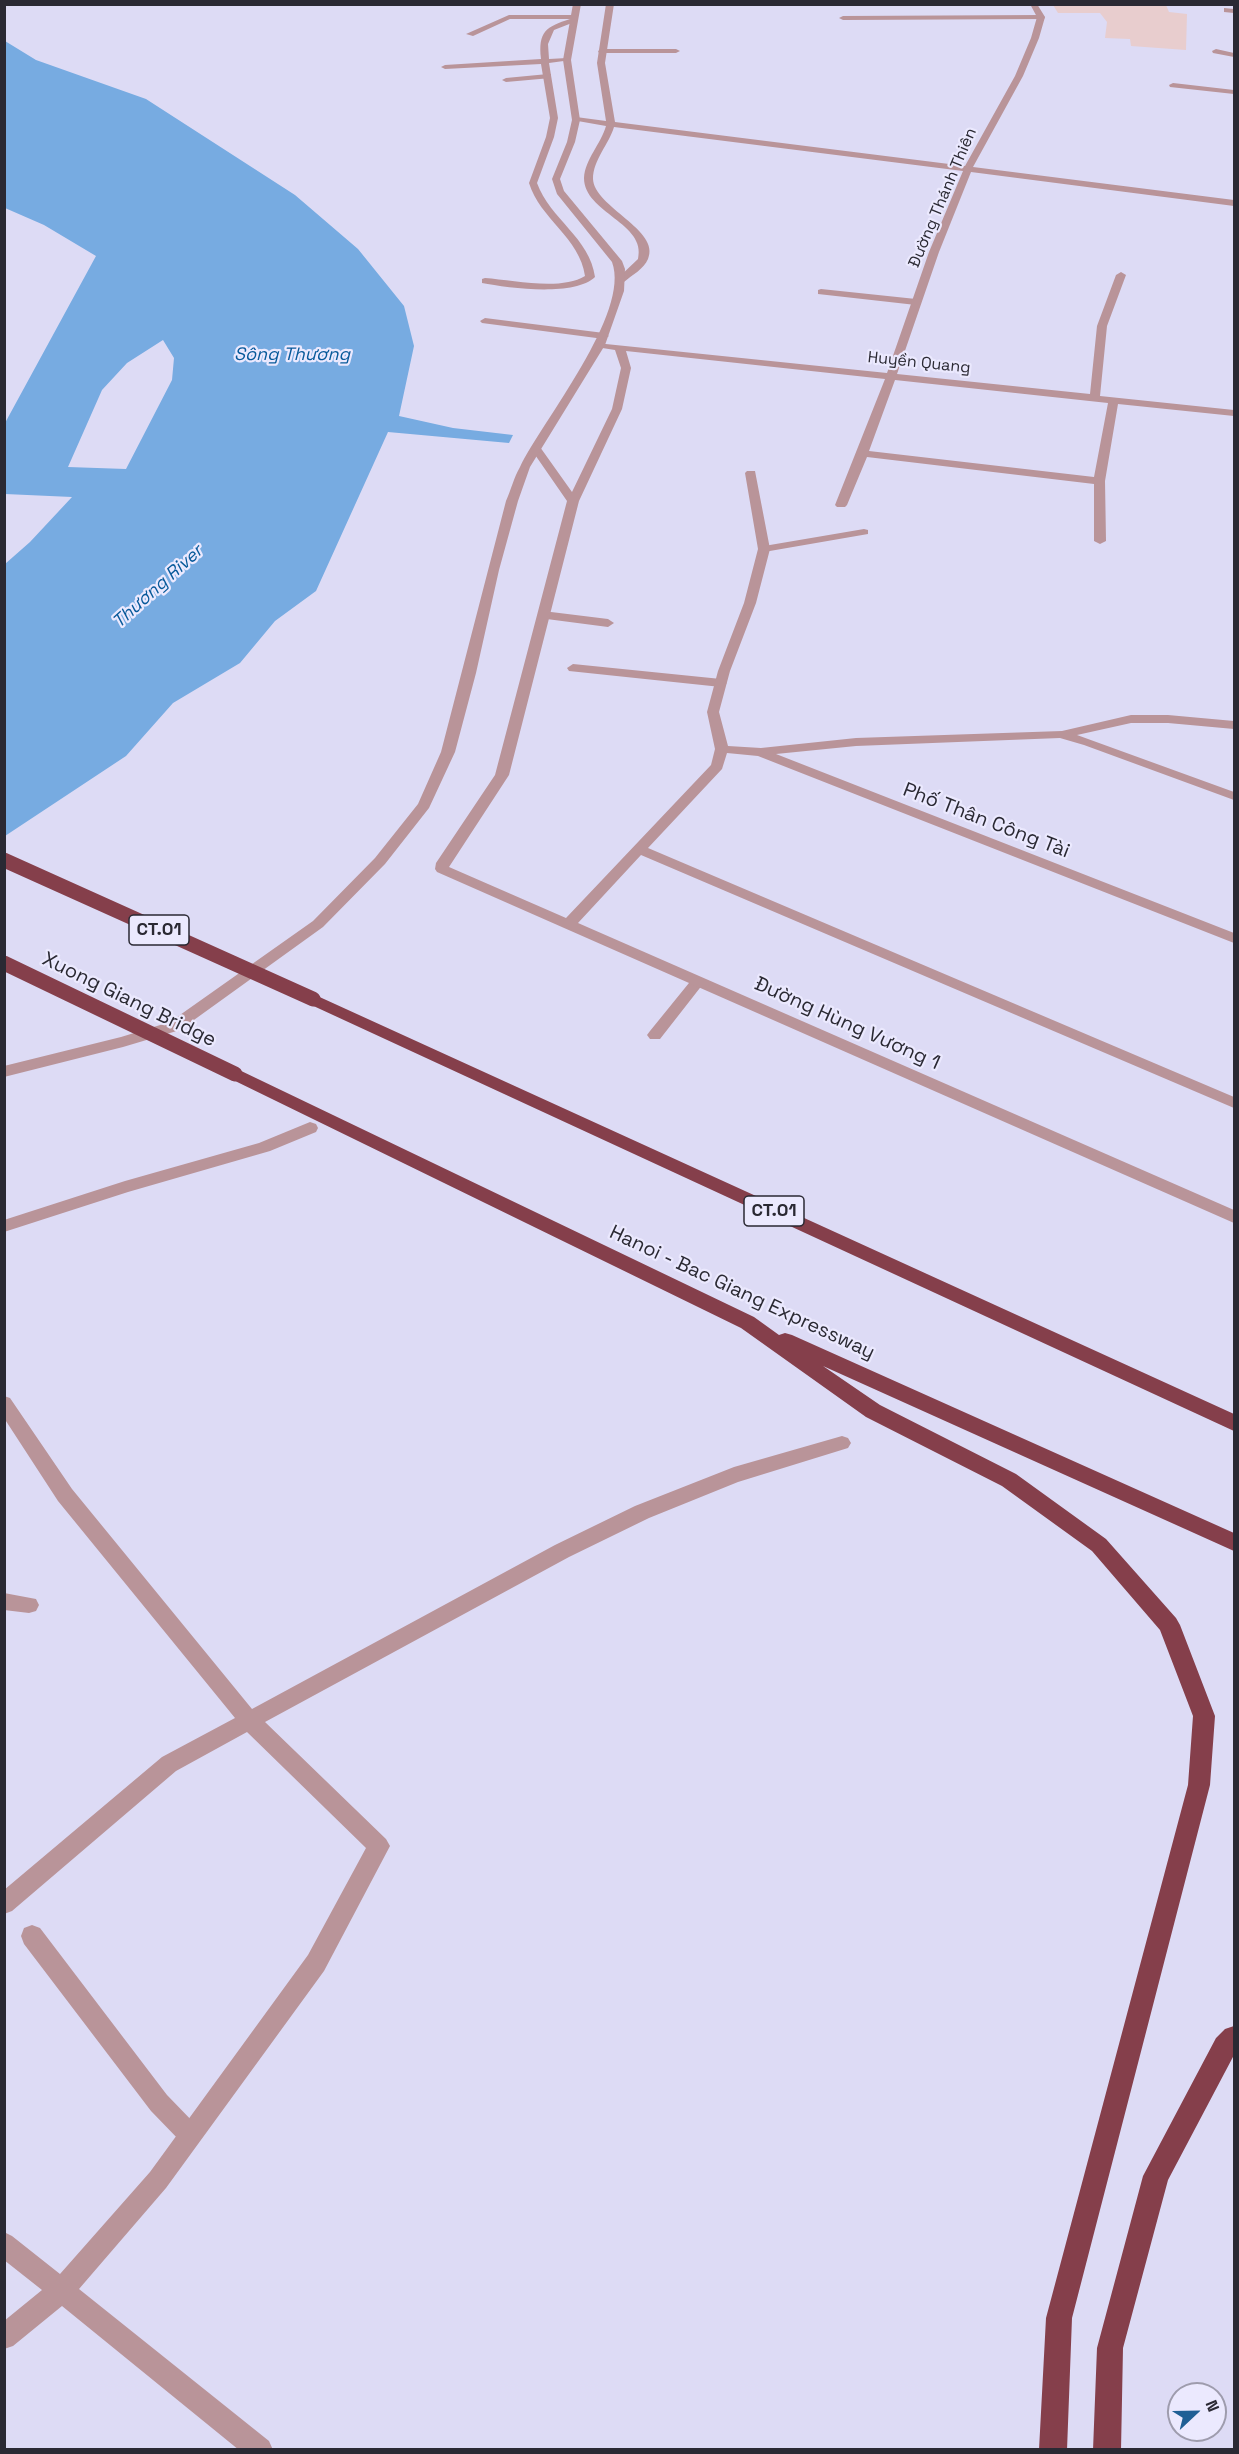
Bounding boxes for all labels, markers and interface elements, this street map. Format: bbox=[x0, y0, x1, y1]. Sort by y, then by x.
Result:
street label: Đường Thánh Thiên bbox=[905, 125, 981, 271]
water label: Sông Thương bbox=[234, 344, 350, 366]
street label: Huyền Quang bbox=[867, 348, 971, 378]
water label: Thương River bbox=[108, 541, 208, 633]
street label: Phố Thân Công Tài bbox=[899, 778, 1073, 864]
road number: CT.01 bbox=[129, 915, 189, 945]
street label: Xuong Giang Bridge bbox=[38, 947, 220, 1053]
street label: Đường Hùng Vương 1 bbox=[751, 972, 943, 1076]
road number: CT.01 bbox=[744, 1196, 804, 1226]
street label: Hanoi - Bac Giang Expressway bbox=[605, 1221, 879, 1365]
north arrow bbox=[1167, 2382, 1227, 2442]
text: N bbox=[1201, 2397, 1224, 2415]

